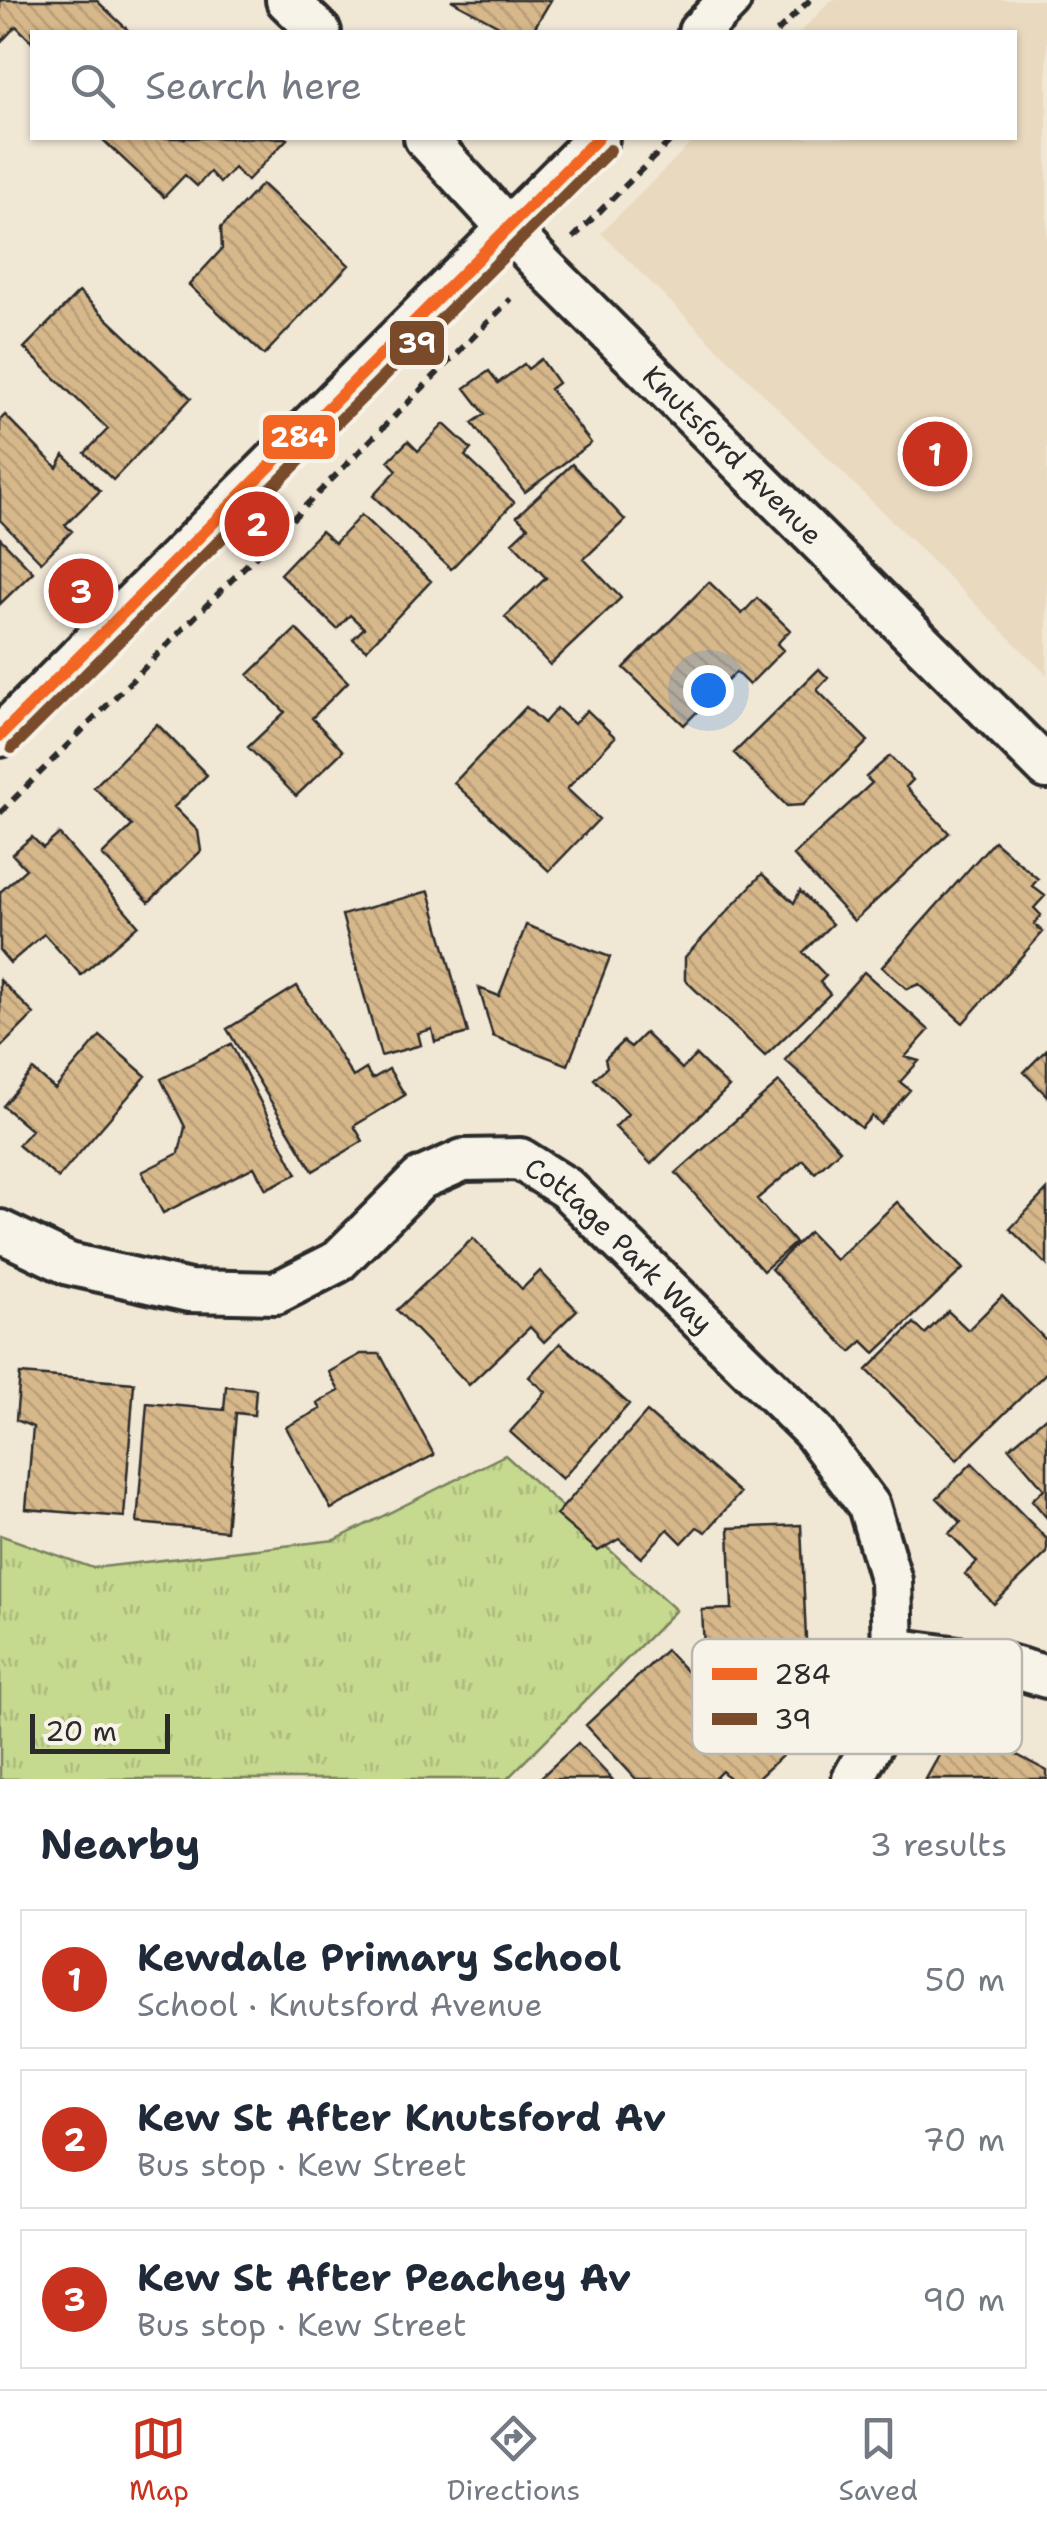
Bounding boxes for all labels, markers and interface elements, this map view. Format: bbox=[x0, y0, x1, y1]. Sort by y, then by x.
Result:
search box bbox=[30, 30, 1017, 140]
icon: search bbox=[65, 58, 120, 113]
text: Search here bbox=[145, 60, 362, 111]
line badge: 39 bbox=[388, 319, 446, 367]
text: 39 bbox=[398, 324, 436, 362]
street label: Knutsford Avenue bbox=[634, 357, 831, 553]
line badge: 284 bbox=[261, 413, 337, 461]
pin: 1 bbox=[902, 416, 968, 492]
text: 284 bbox=[270, 418, 329, 456]
pin: 2 bbox=[224, 486, 290, 562]
pin: 3 bbox=[48, 554, 114, 628]
your location bbox=[683, 665, 734, 716]
street label: Cottage Park Way bbox=[518, 1148, 722, 1342]
legend bbox=[692, 1639, 1022, 1754]
text: 284 bbox=[774, 1655, 831, 1693]
text: 39 bbox=[774, 1700, 812, 1738]
scale bar bbox=[30, 1709, 170, 1754]
text: 20 m bbox=[45, 1712, 117, 1750]
text: Nearby bbox=[40, 1816, 200, 1872]
text: 3 results bbox=[870, 1823, 1007, 1866]
text: Kewdale Primary School bbox=[137, 1932, 621, 1983]
text: 1 bbox=[67, 1958, 82, 2001]
text: 50 m bbox=[925, 1958, 1005, 2001]
text: School · Knutsford Avenue bbox=[137, 1983, 543, 2026]
text: Kew St After Knutsford Av bbox=[137, 2092, 666, 2143]
text: 2 bbox=[63, 2118, 86, 2161]
text: 70 m bbox=[922, 2118, 1005, 2161]
text: Bus stop · Kew Street bbox=[137, 2143, 467, 2186]
text: Kew St After Peachey Av bbox=[137, 2252, 631, 2303]
text: 3 bbox=[63, 2278, 86, 2321]
text: 90 m bbox=[922, 2278, 1005, 2321]
text: Bus stop · Kew Street bbox=[137, 2303, 467, 2346]
tab: Map bbox=[129, 2411, 189, 2509]
tab: Directions bbox=[447, 2411, 580, 2509]
tab: Saved bbox=[838, 2411, 918, 2509]

